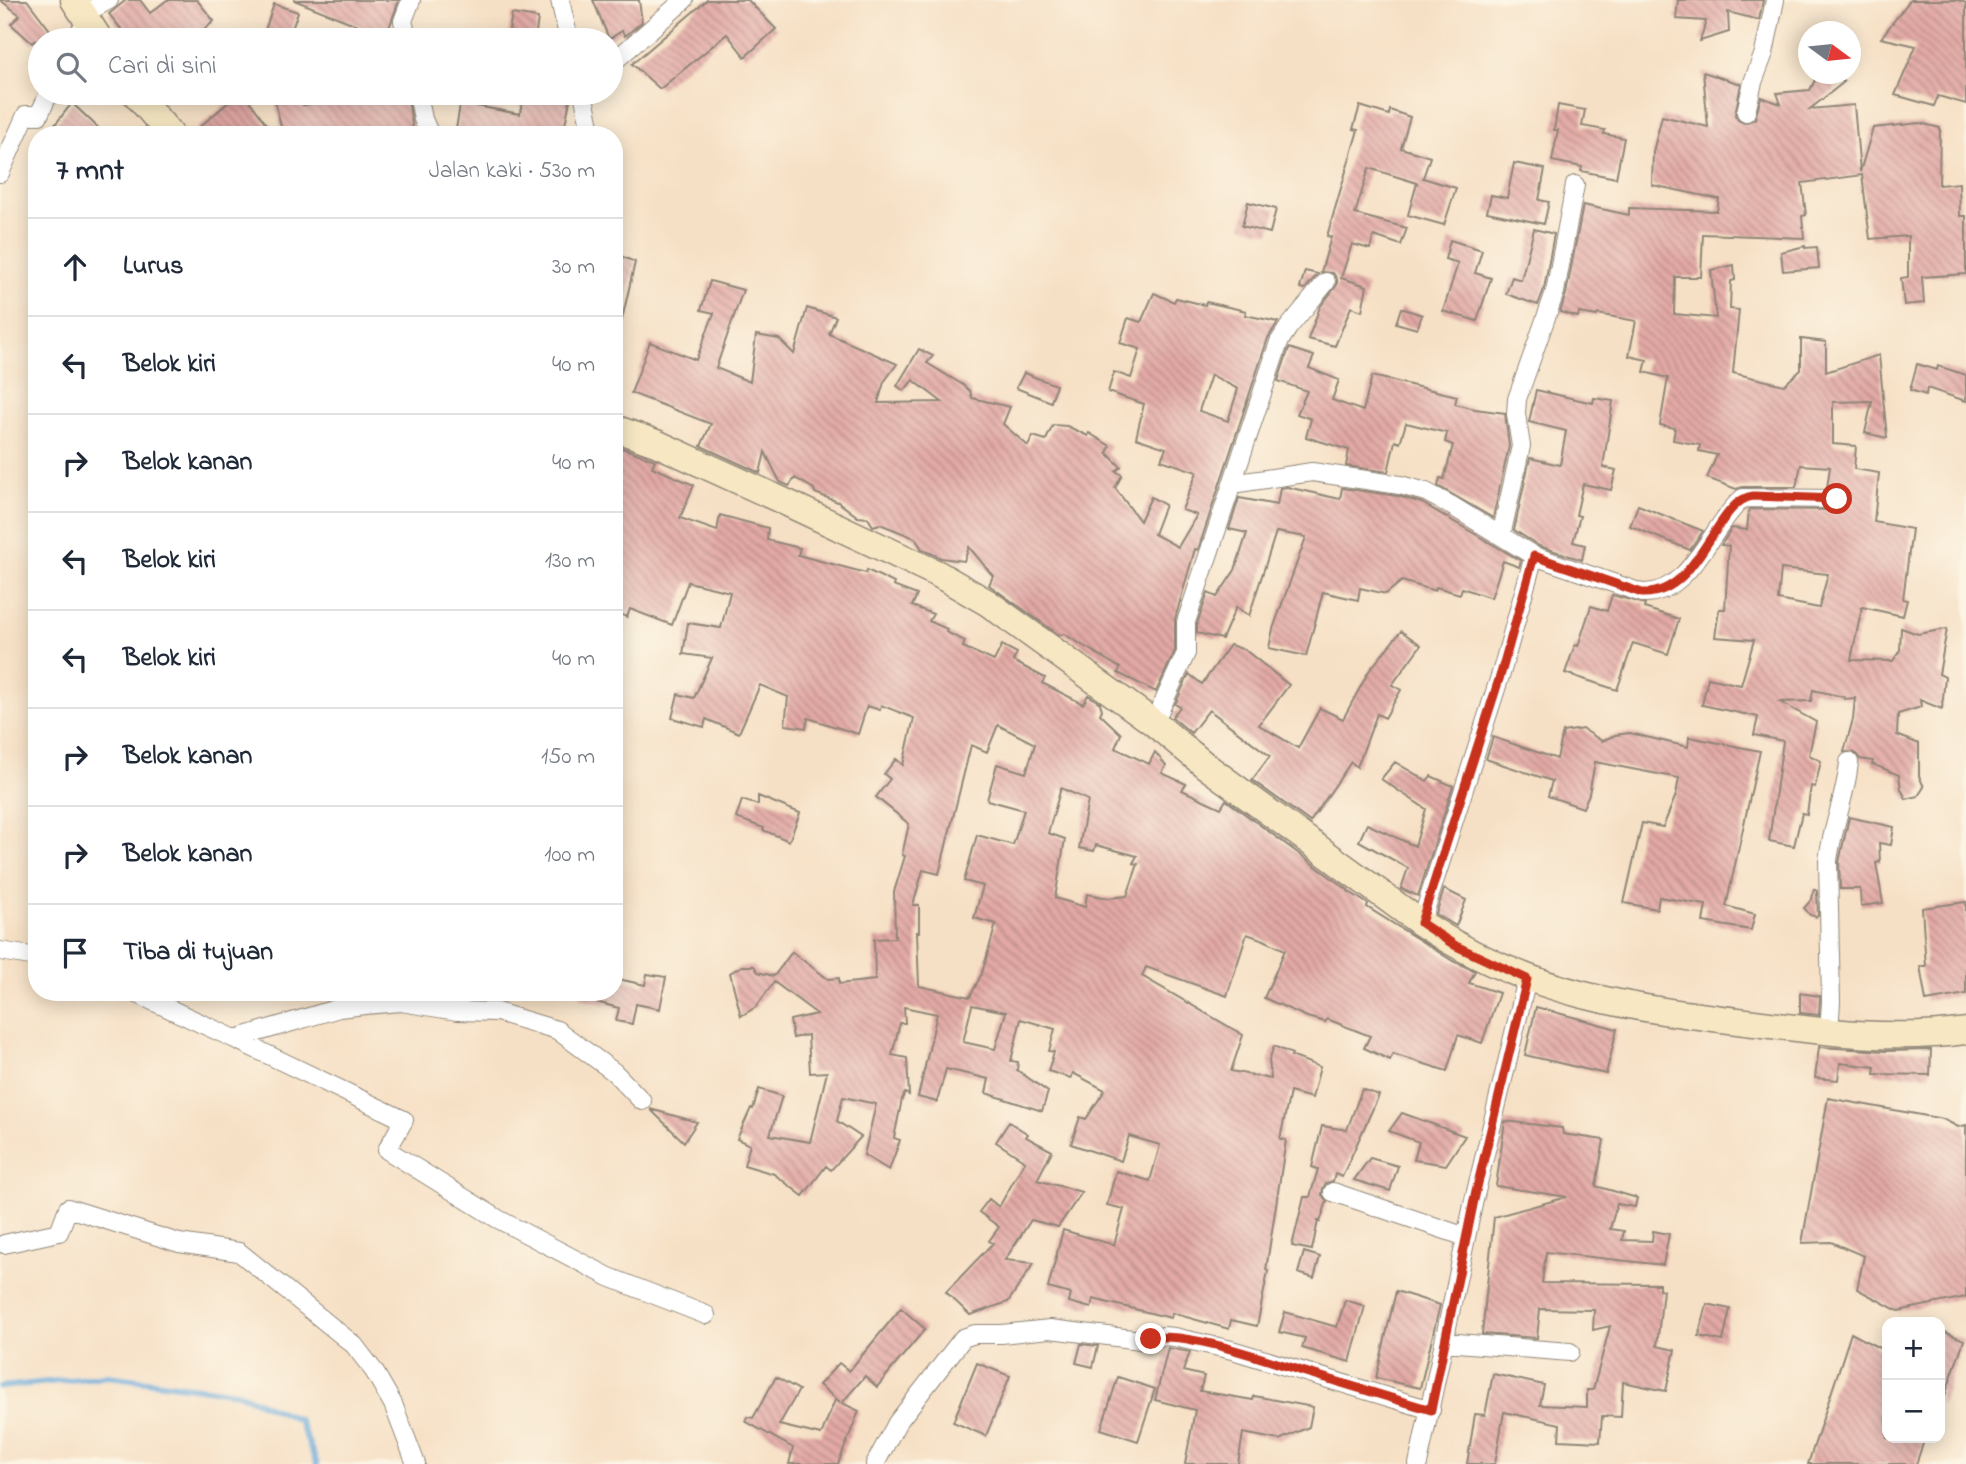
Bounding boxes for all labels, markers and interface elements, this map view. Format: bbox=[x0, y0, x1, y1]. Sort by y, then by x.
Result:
north arrow bbox=[1798, 21, 1861, 84]
search box bbox=[28, 28, 623, 105]
icon: search bbox=[52, 48, 90, 86]
text: Cari di sini bbox=[108, 48, 217, 86]
text: 7 mnt bbox=[56, 150, 124, 194]
text: Jalan kaki · 530 m bbox=[429, 155, 595, 188]
icon: ahead bbox=[56, 248, 94, 286]
text: Lurus bbox=[123, 248, 184, 286]
text: 30 m bbox=[552, 251, 595, 284]
icon: left bbox=[56, 346, 94, 384]
text: Belok kiri bbox=[123, 346, 216, 384]
text: 40 m bbox=[552, 349, 595, 382]
icon: right bbox=[56, 444, 94, 482]
text: Belok kanan bbox=[123, 444, 252, 482]
text: 40 m bbox=[552, 447, 595, 480]
route start bbox=[1821, 483, 1852, 514]
icon: left bbox=[56, 542, 94, 580]
text: Belok kiri bbox=[123, 542, 216, 580]
text: 130 m bbox=[545, 545, 595, 578]
icon: left bbox=[56, 640, 94, 678]
text: Belok kiri bbox=[123, 640, 216, 678]
text: 40 m bbox=[552, 643, 595, 676]
icon: right bbox=[56, 738, 94, 776]
text: Belok kanan bbox=[123, 738, 252, 776]
text: 150 m bbox=[541, 741, 595, 774]
icon: right bbox=[56, 836, 94, 874]
text: Belok kanan bbox=[123, 836, 252, 874]
text: 100 m bbox=[544, 839, 595, 872]
icon: arrive bbox=[56, 934, 94, 972]
text: Tiba di tujuan bbox=[123, 934, 273, 972]
map controls bbox=[1882, 1317, 1945, 1443]
button: + bbox=[1882, 1317, 1945, 1380]
route end bbox=[1135, 1323, 1166, 1354]
button: − bbox=[1882, 1380, 1945, 1443]

